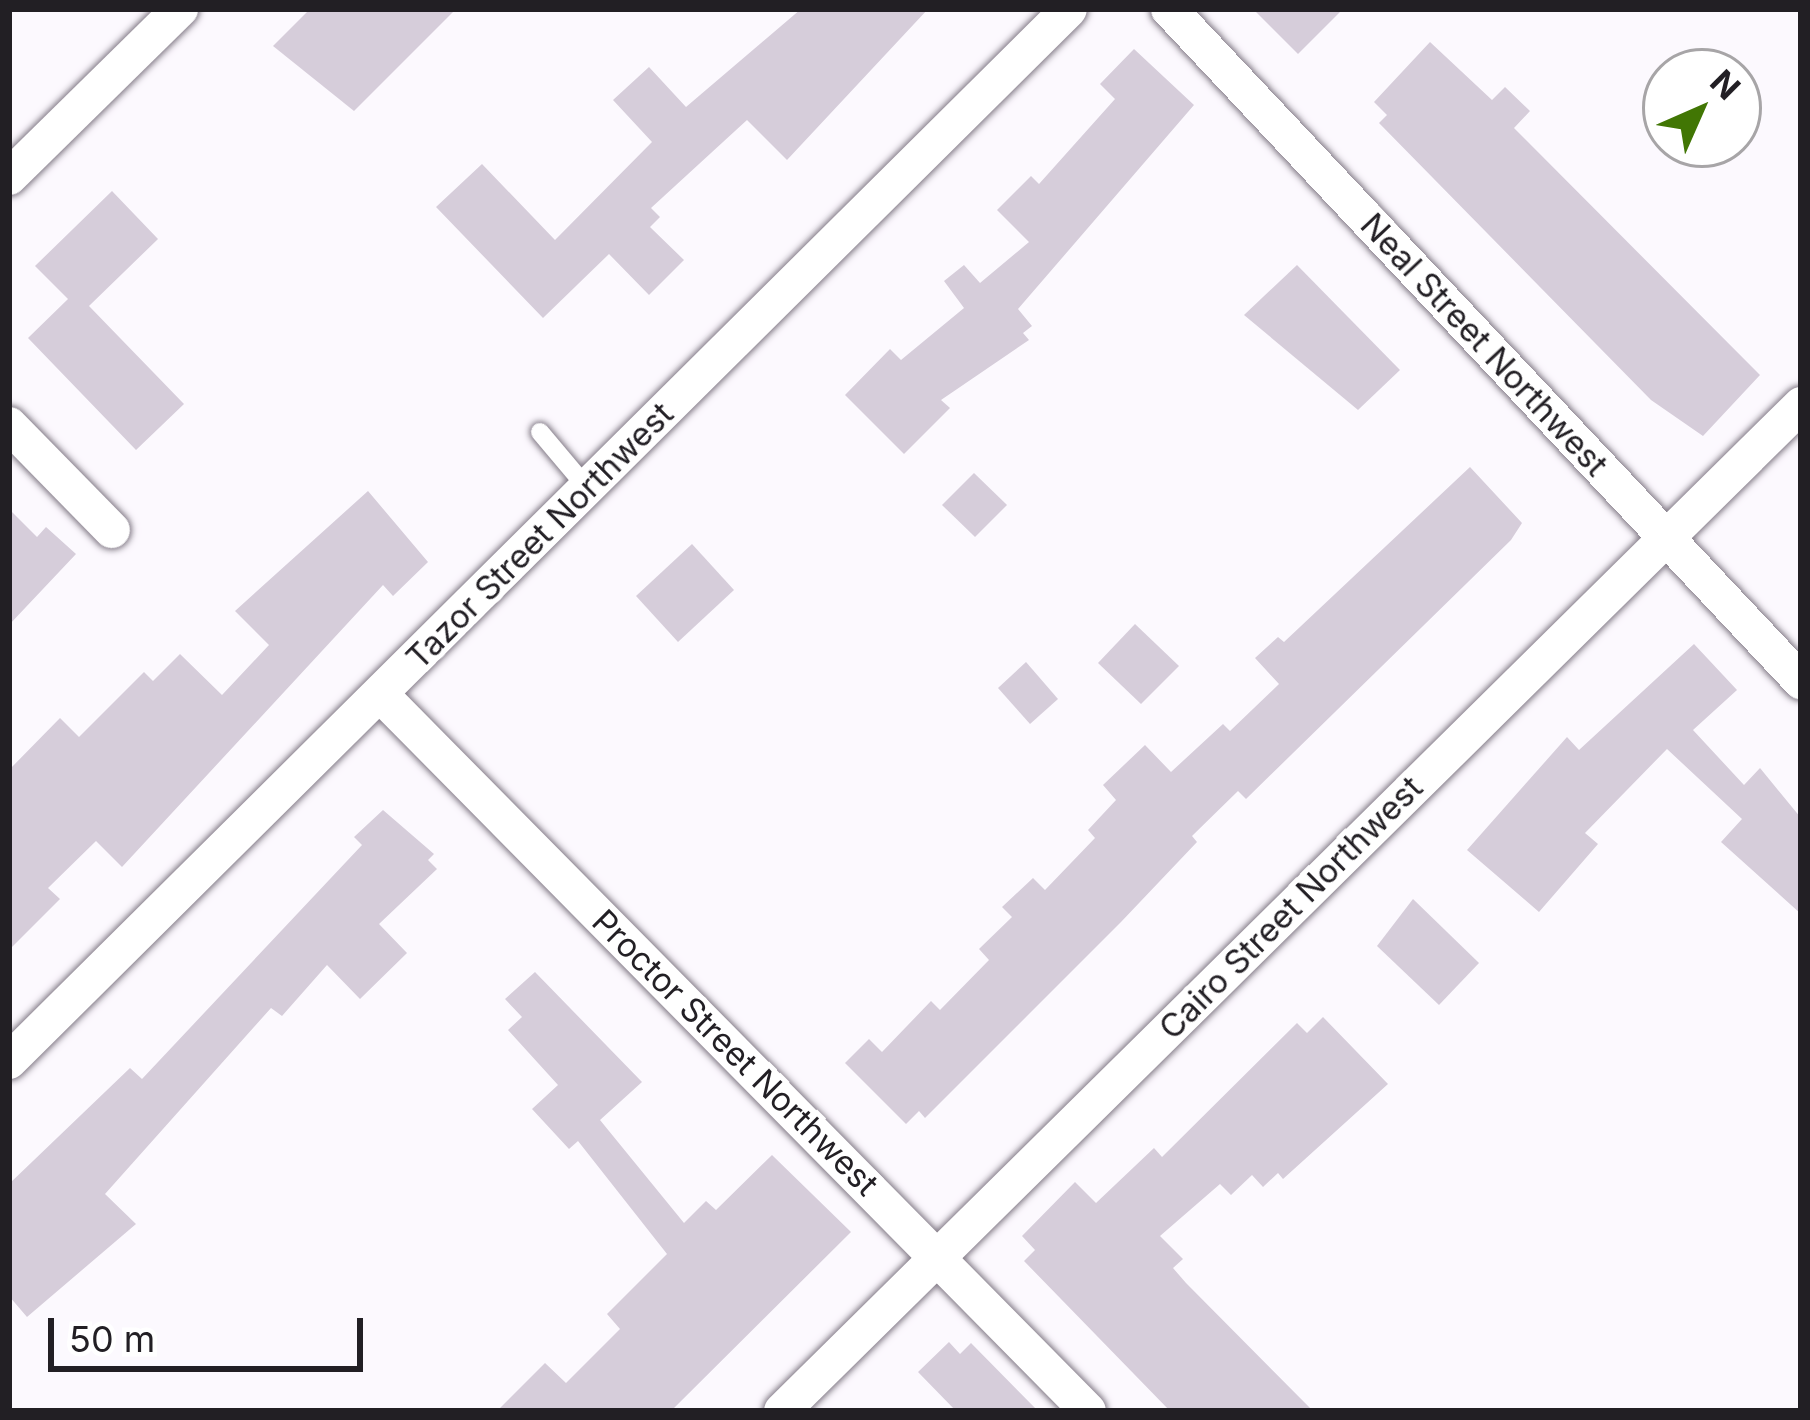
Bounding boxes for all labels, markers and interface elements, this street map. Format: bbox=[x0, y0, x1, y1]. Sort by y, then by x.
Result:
north arrow bbox=[1642, 48, 1762, 168]
text: N bbox=[1702, 62, 1748, 108]
street label: Neal Street Northwest bbox=[1352, 206, 1616, 484]
street label: Tazor Street Northwest bbox=[398, 394, 682, 678]
street label: Cairo Street Northwest bbox=[1151, 768, 1431, 1048]
street label: Proctor Street Northwest bbox=[584, 902, 886, 1204]
scale bar bbox=[54, 1294, 369, 1368]
text: 50 m bbox=[69, 1317, 155, 1361]

